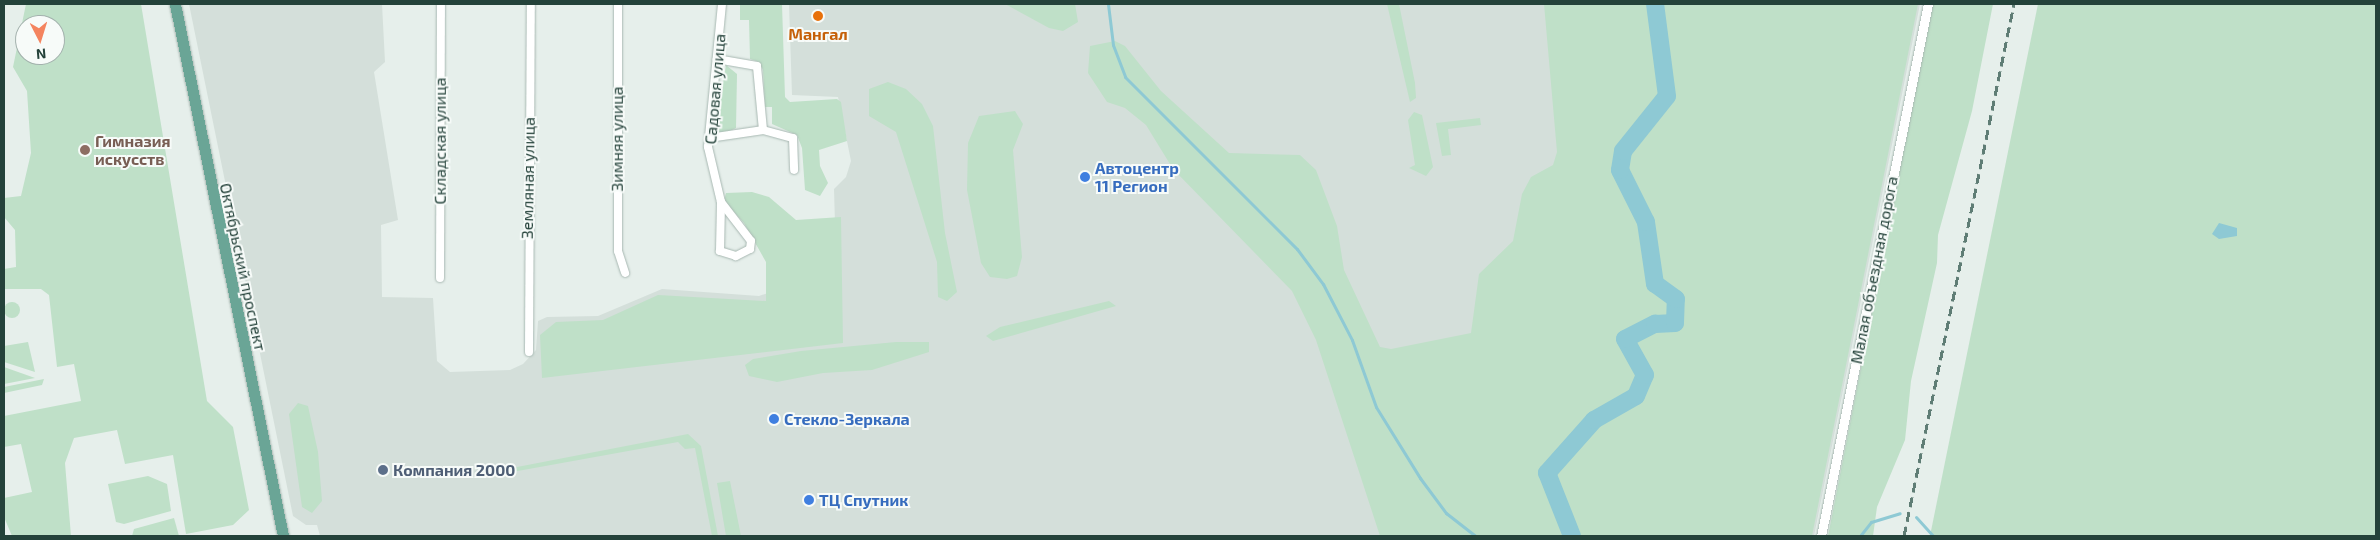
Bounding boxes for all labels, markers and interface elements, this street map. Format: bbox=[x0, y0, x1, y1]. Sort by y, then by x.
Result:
marker: Мангал bbox=[812, 10, 824, 22]
north arrow bbox=[15, 15, 65, 65]
place label: Мангал bbox=[788, 24, 848, 44]
street label: Садовая улица bbox=[701, 33, 729, 145]
text: N bbox=[35, 46, 47, 63]
street label: Складская улица bbox=[430, 77, 450, 205]
street label: Зимняя улица bbox=[607, 86, 627, 192]
street label: Земляная улица bbox=[517, 117, 539, 239]
place label: Гимназия искусств bbox=[95, 131, 171, 169]
marker: Гимназия искусств bbox=[79, 144, 91, 156]
place label: Автоцентр 11 Регион bbox=[1095, 158, 1179, 196]
marker: Автоцентр 11 Регион bbox=[1079, 171, 1091, 183]
street label: Малая объездная дорога bbox=[1846, 175, 1902, 365]
street label: Октябрьский проспект bbox=[216, 181, 270, 353]
place label: Стекло-Зеркала bbox=[784, 409, 910, 429]
marker: Стекло-Зеркала bbox=[768, 413, 780, 425]
place label: Компания 2000 bbox=[393, 460, 515, 480]
marker: Компания 2000 bbox=[377, 464, 389, 476]
place label: ТЦ Спутник bbox=[819, 490, 908, 510]
marker: ТЦ Спутник bbox=[803, 494, 815, 506]

